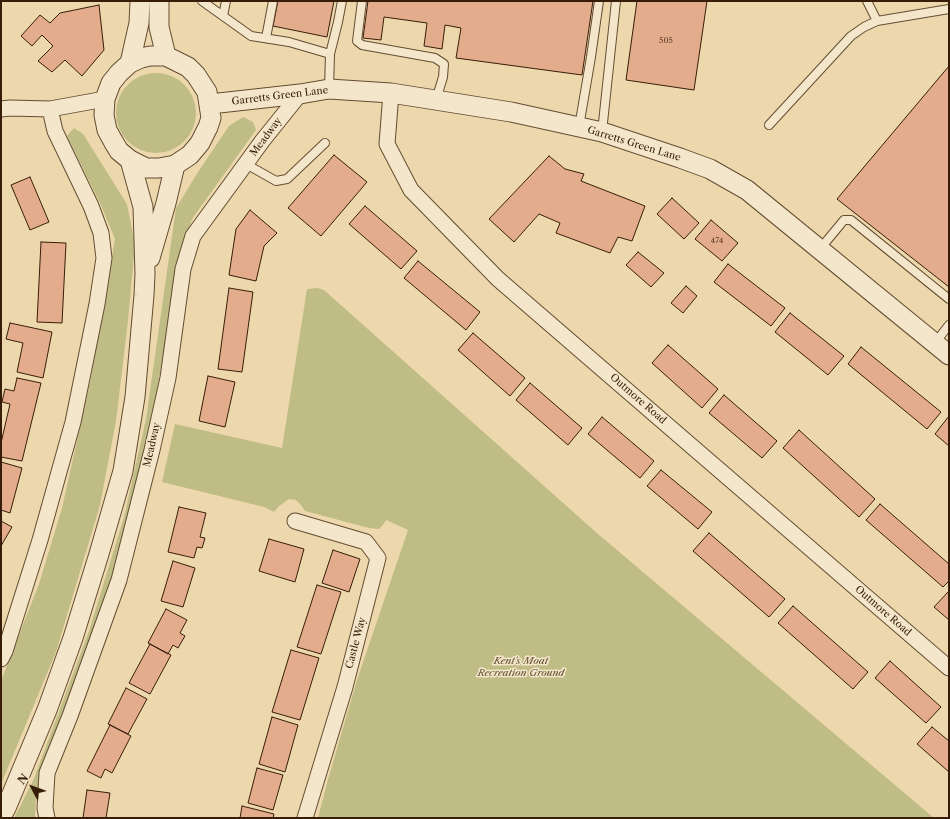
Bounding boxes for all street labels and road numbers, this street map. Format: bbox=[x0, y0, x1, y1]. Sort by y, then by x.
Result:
street label: Garretts Green Lane bbox=[231, 84, 329, 108]
street label: Meadway bbox=[248, 115, 284, 159]
street label: Garretts Green Lane bbox=[586, 124, 682, 164]
street label: Outmore Road bbox=[607, 371, 669, 427]
street label: Meadway bbox=[141, 422, 163, 468]
street label: Outmore Road bbox=[852, 583, 914, 639]
street label: Castle Way bbox=[343, 616, 369, 670]

